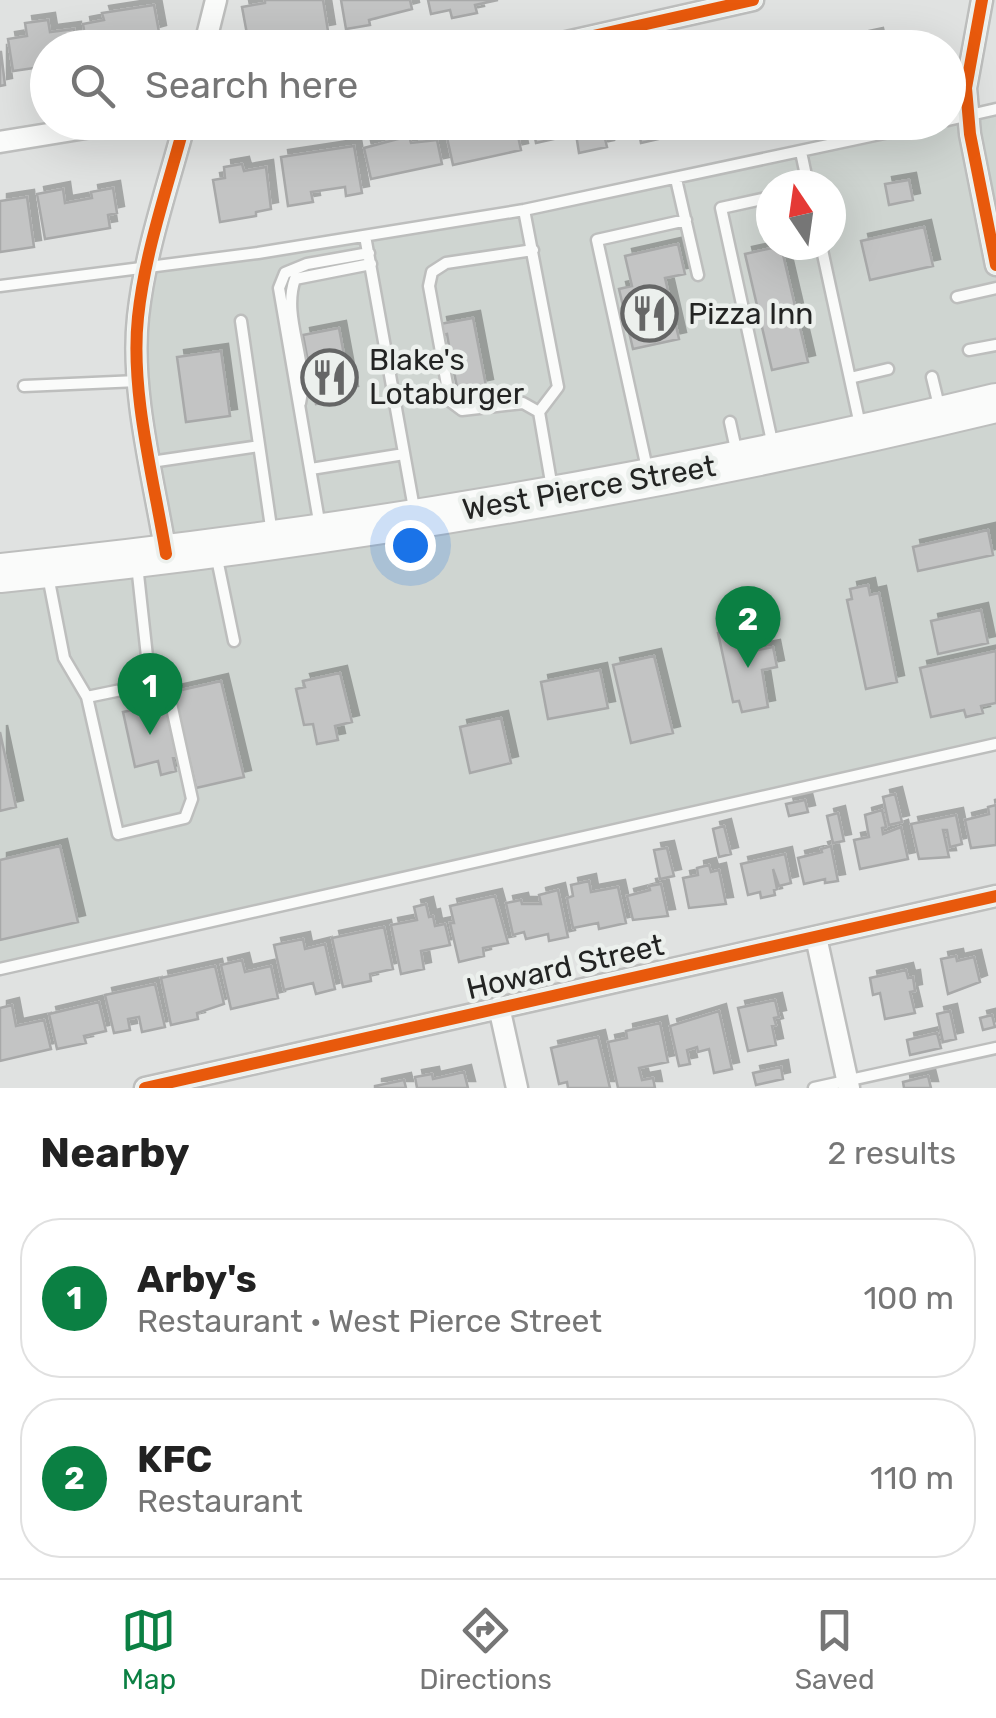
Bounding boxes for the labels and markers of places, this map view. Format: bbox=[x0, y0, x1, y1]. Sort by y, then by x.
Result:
restaurant icon: Pizza Inn bbox=[619, 284, 679, 344]
place label: Pizza Inn bbox=[688, 296, 814, 332]
place label: Blake's Lotaburger bbox=[369, 342, 525, 412]
restaurant icon: Blake's Lotaburger bbox=[300, 347, 360, 407]
pin: 2 bbox=[716, 586, 780, 668]
pin: 1 bbox=[118, 652, 182, 735]

